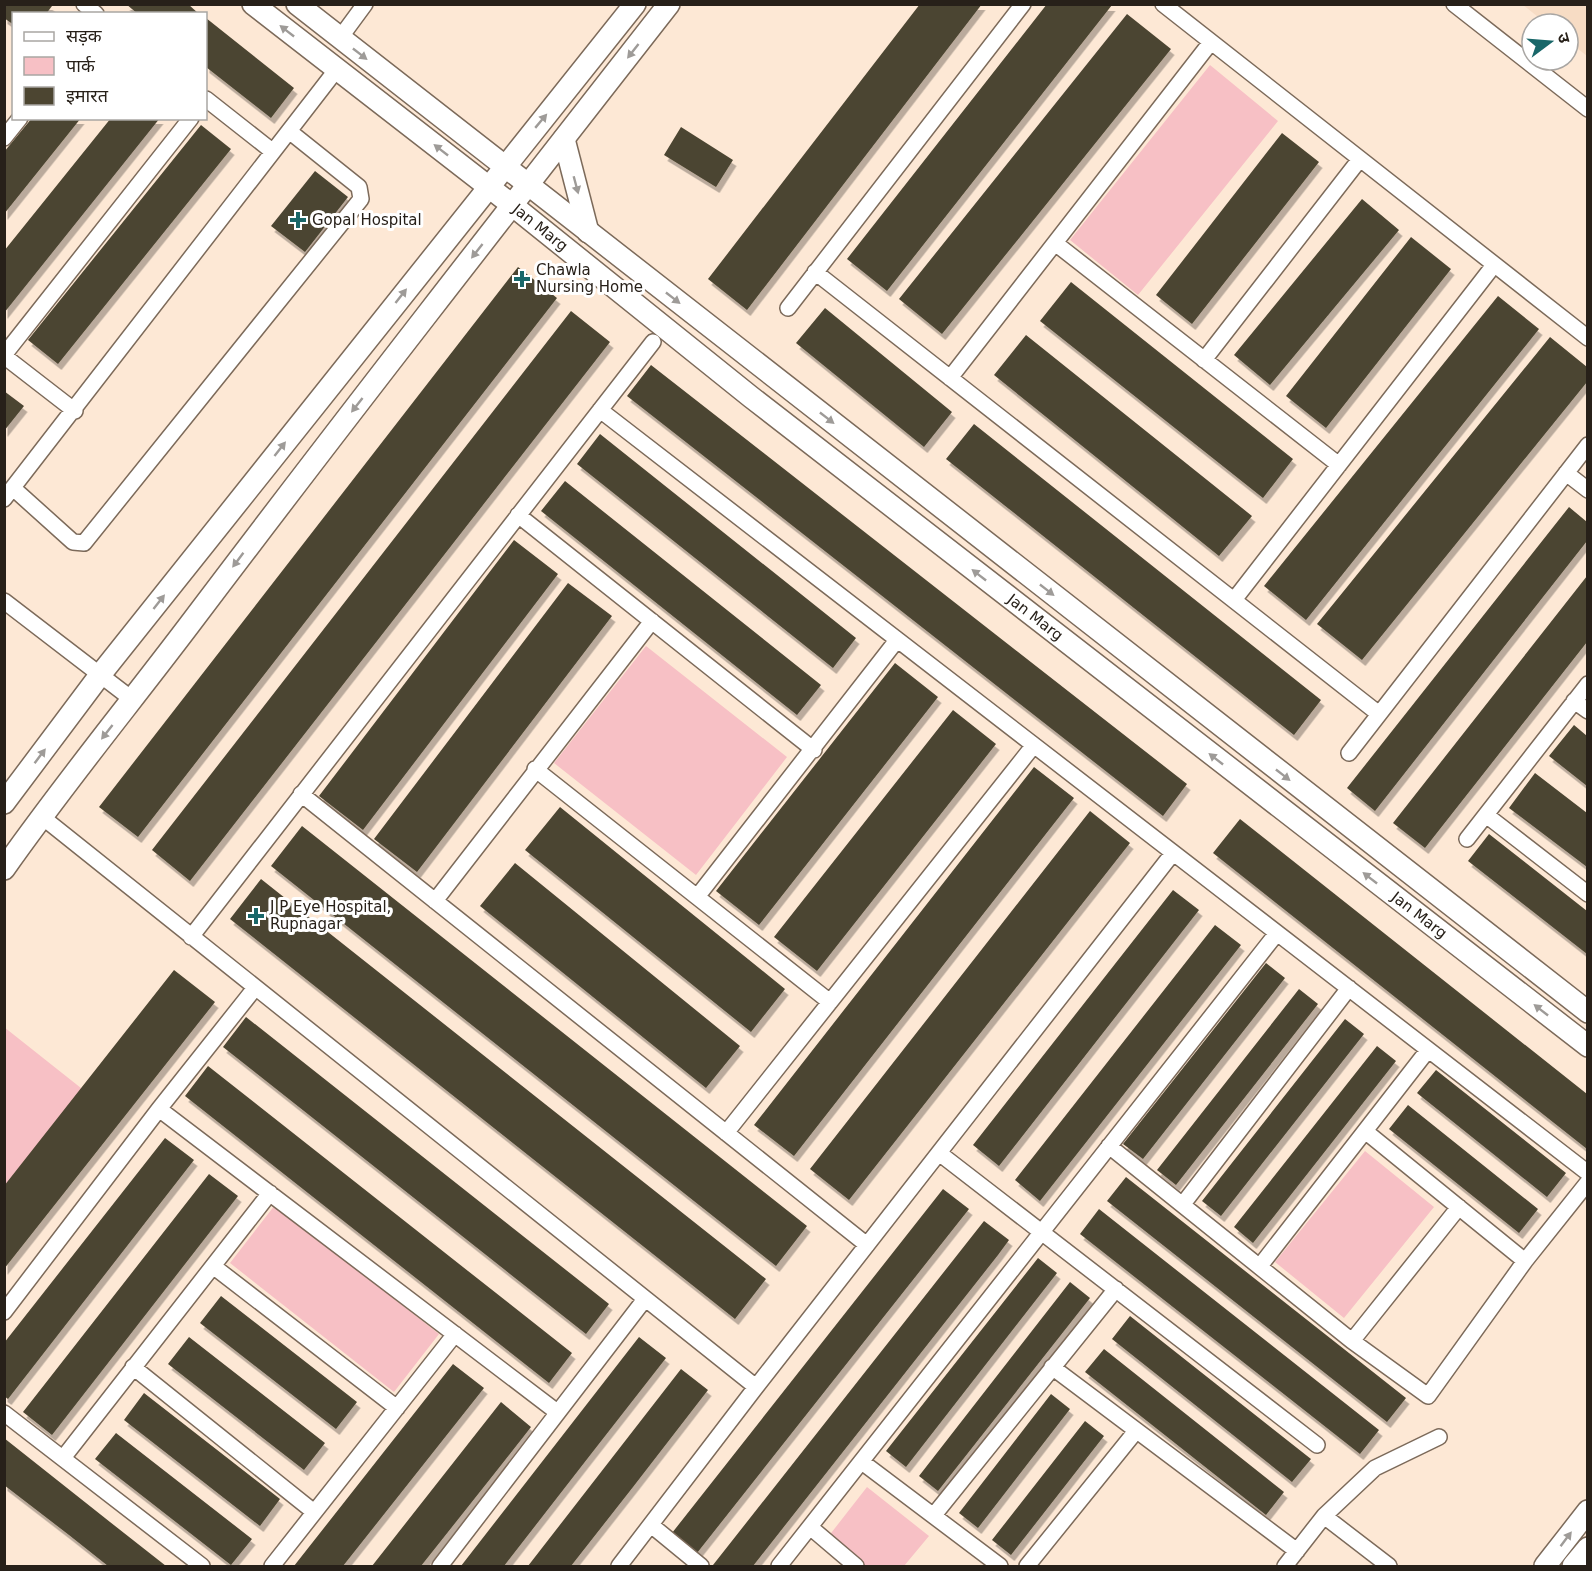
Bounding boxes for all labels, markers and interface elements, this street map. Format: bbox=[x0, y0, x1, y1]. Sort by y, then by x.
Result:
legend bbox=[12, 12, 207, 120]
north arrow bbox=[1520, 12, 1580, 72]
one-way arrow bbox=[279, 24, 295, 37]
text: सड़क bbox=[66, 25, 103, 46]
text: उ bbox=[1554, 31, 1575, 46]
one-way arrow bbox=[627, 43, 639, 58]
one-way arrow bbox=[351, 48, 367, 60]
text: पार्क bbox=[66, 55, 96, 76]
text: इमारत bbox=[66, 85, 109, 106]
one-way arrow bbox=[534, 113, 547, 129]
one-way arrow bbox=[433, 144, 449, 157]
one-way arrow bbox=[572, 177, 581, 195]
street label: Jan Marg bbox=[508, 199, 571, 255]
marker: Gopal Hospital bbox=[289, 211, 307, 229]
place label: Gopal Hospital bbox=[312, 211, 422, 229]
one-way arrow bbox=[471, 244, 483, 259]
place label: Chawla Nursing Home bbox=[536, 261, 643, 296]
marker: Chawla Nursing Home bbox=[513, 270, 531, 288]
one-way arrow bbox=[394, 288, 407, 304]
one-way arrow bbox=[666, 292, 681, 304]
one-way arrow bbox=[350, 397, 363, 413]
one-way arrow bbox=[819, 412, 835, 425]
one-way arrow bbox=[273, 441, 285, 456]
one-way arrow bbox=[233, 553, 245, 568]
one-way arrow bbox=[971, 568, 987, 581]
one-way arrow bbox=[1039, 584, 1055, 596]
street label: Jan Marg bbox=[1003, 590, 1067, 645]
one-way arrow bbox=[152, 594, 164, 609]
one-way arrow bbox=[101, 724, 114, 740]
one-way arrow bbox=[33, 748, 46, 764]
one-way arrow bbox=[1208, 753, 1224, 766]
one-way arrow bbox=[1276, 768, 1291, 780]
one-way arrow bbox=[1363, 873, 1378, 885]
street label: Jan Marg bbox=[1387, 887, 1451, 942]
place label: J P Eye Hospital, Rupnagar bbox=[269, 898, 391, 933]
marker: J P Eye Hospital, Rupnagar bbox=[247, 907, 265, 925]
one-way arrow bbox=[1534, 1005, 1549, 1017]
one-way arrow bbox=[1560, 1531, 1572, 1546]

